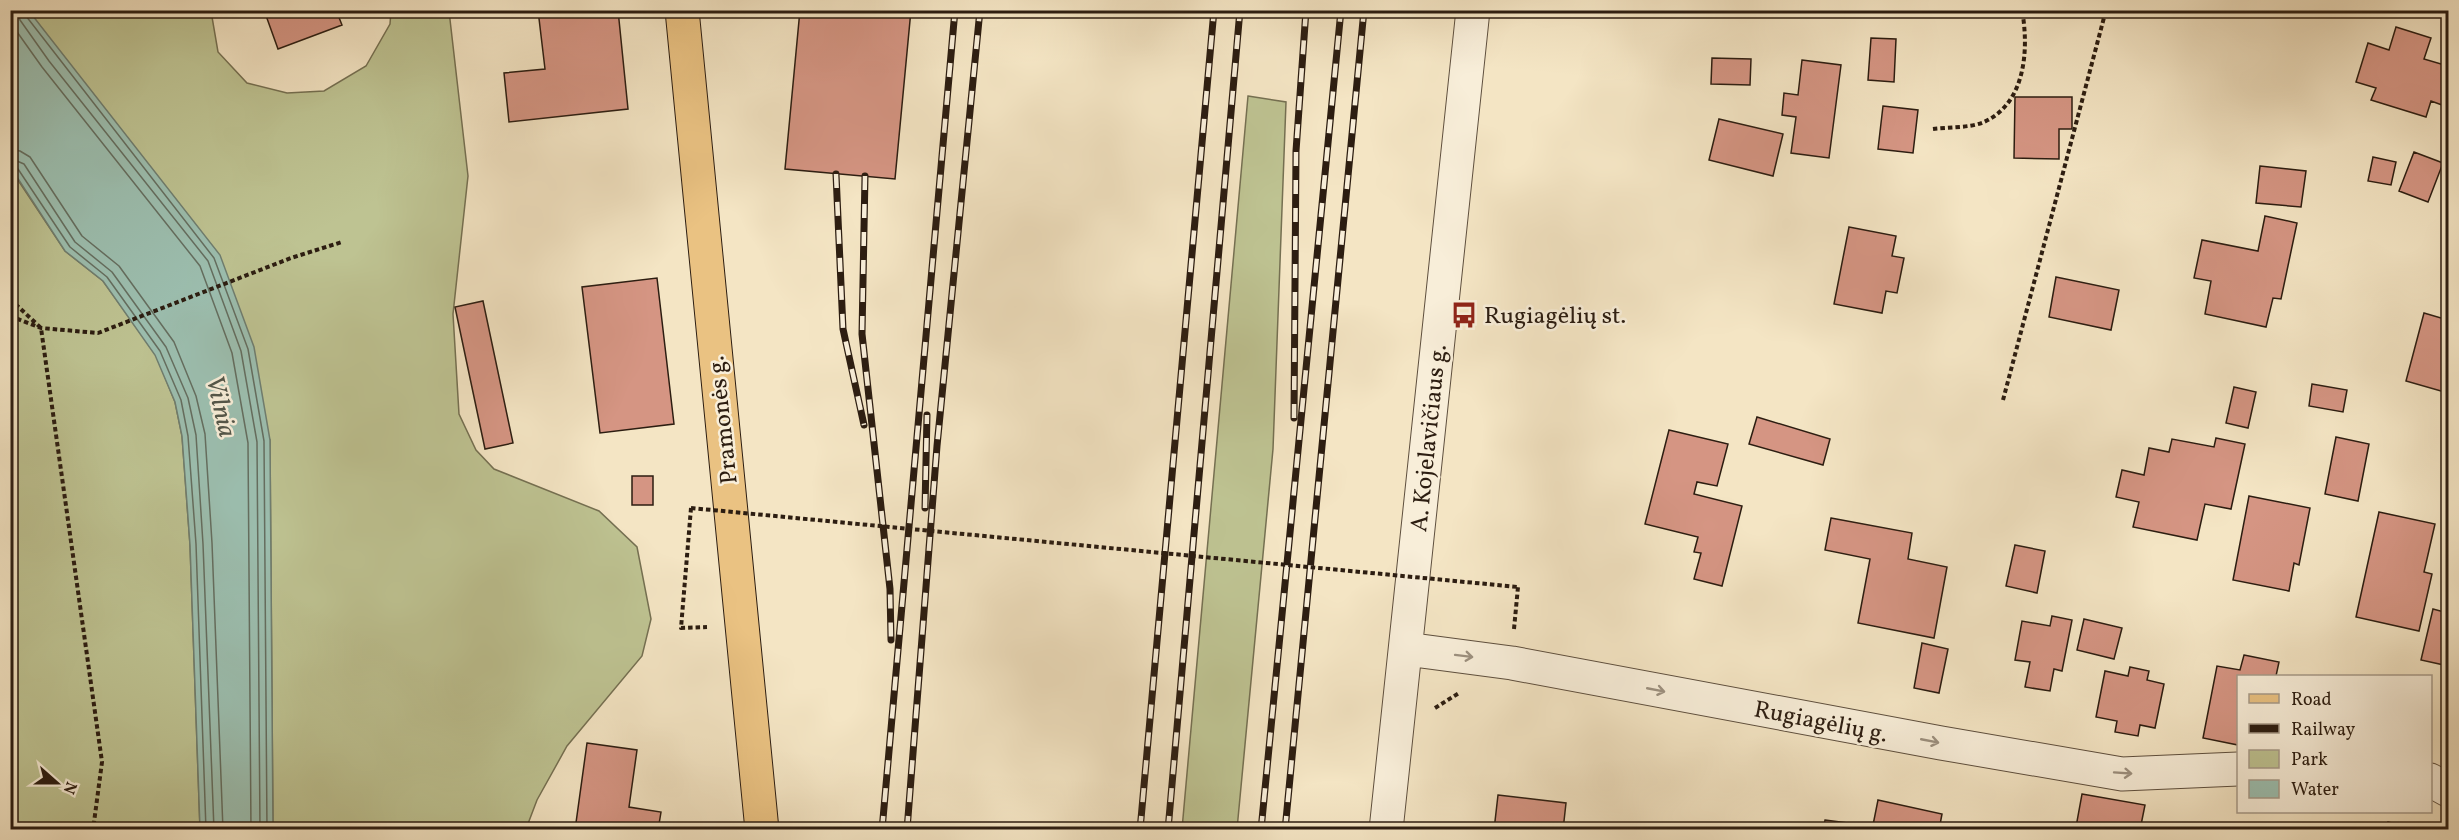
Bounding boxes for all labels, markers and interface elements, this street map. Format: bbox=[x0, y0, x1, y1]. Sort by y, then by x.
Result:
bus stop icon: Rugiagėlių st. bbox=[1449, 300, 1479, 330]
place label: Rugiagėlių st. bbox=[1484, 300, 1626, 334]
street label: A. Kojelavičiaus g. bbox=[1403, 343, 1457, 534]
street label: Pramonės g. bbox=[700, 354, 748, 486]
water label: Vilnia bbox=[195, 372, 245, 441]
one-way arrow bbox=[1453, 651, 1473, 662]
legend bbox=[2237, 675, 2432, 813]
one-way arrow bbox=[1646, 685, 1665, 696]
text: Road bbox=[2291, 688, 2332, 713]
street label: Rugiagėlių g. bbox=[1751, 693, 1890, 753]
text: Railway bbox=[2291, 718, 2355, 743]
one-way arrow bbox=[1920, 736, 1940, 747]
text: Park bbox=[2291, 748, 2328, 773]
north arrow bbox=[27, 753, 87, 813]
one-way arrow bbox=[2112, 767, 2132, 778]
text: N bbox=[57, 778, 81, 797]
text: Water bbox=[2291, 778, 2339, 803]

